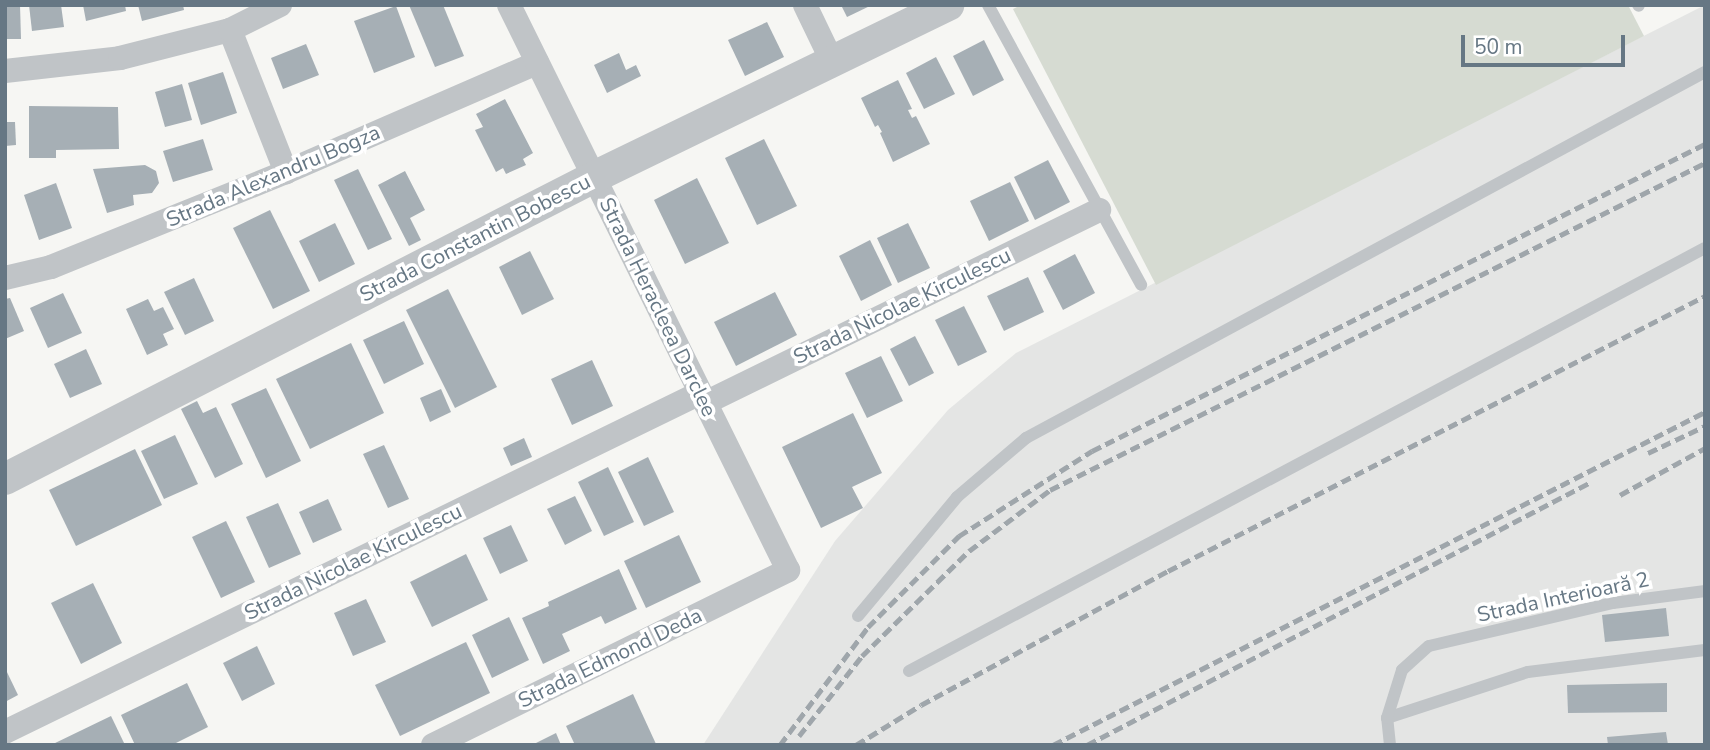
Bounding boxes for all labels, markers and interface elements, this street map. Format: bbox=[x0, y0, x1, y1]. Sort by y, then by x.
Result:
scale bar bbox=[1465, 21, 1630, 65]
text: 50 m bbox=[1474, 33, 1523, 61]
street label: Strada Alexandru Bogza bbox=[162, 119, 384, 233]
street label: Strada Constantin Bobescu bbox=[356, 169, 594, 307]
street label: Strada Heracleea Darclee bbox=[594, 194, 722, 420]
street label: Strada Nicolae Kirculescu bbox=[789, 242, 1015, 370]
street label: Strada Nicolae Kirculescu bbox=[240, 498, 466, 626]
street label: Strada Interioară 2 bbox=[1475, 566, 1651, 628]
street label: Strada Edmond Deda bbox=[514, 603, 706, 713]

